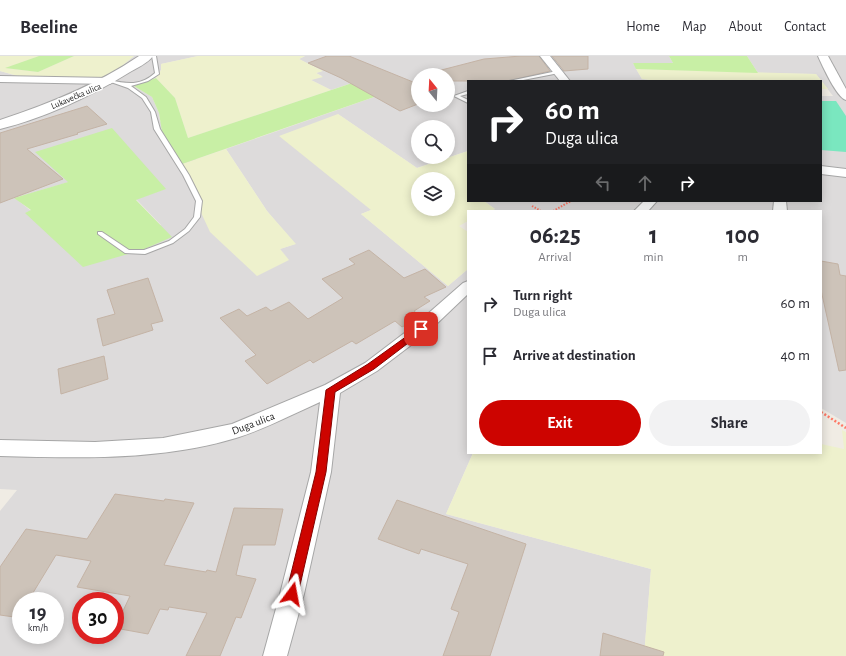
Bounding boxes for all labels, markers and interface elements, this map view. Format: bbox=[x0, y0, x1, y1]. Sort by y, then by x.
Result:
text: Beeline bbox=[20, 18, 78, 37]
text: Home bbox=[626, 20, 660, 34]
text: Map bbox=[682, 20, 706, 34]
text: About bbox=[728, 20, 762, 34]
text: Contact bbox=[784, 20, 826, 34]
north arrow bbox=[411, 68, 455, 112]
map controls bbox=[411, 68, 455, 216]
street label: Lukavečka ulica bbox=[50, 82, 103, 111]
icon: right bbox=[479, 96, 531, 148]
text: 60 m bbox=[545, 97, 600, 125]
button: search bbox=[411, 120, 455, 164]
text: Duga ulica bbox=[545, 130, 619, 148]
button: layers bbox=[411, 172, 455, 216]
icon: left bbox=[592, 172, 614, 194]
icon: ahead bbox=[634, 172, 656, 194]
icon: right bbox=[676, 172, 698, 194]
text: 06:25 bbox=[529, 224, 581, 248]
text: 1 bbox=[649, 224, 658, 248]
text: 100 bbox=[726, 224, 760, 248]
text: Arrival bbox=[538, 251, 572, 264]
text: min bbox=[643, 251, 663, 264]
text: m bbox=[738, 251, 748, 264]
text: Turn right bbox=[513, 288, 572, 303]
icon: right bbox=[479, 293, 501, 315]
text: 60 m bbox=[781, 296, 810, 311]
text: Duga ulica bbox=[513, 306, 566, 319]
pin bbox=[404, 312, 438, 346]
icon: arrive bbox=[410, 318, 432, 340]
icon: arrive bbox=[479, 345, 501, 367]
text: Arrive at destination bbox=[513, 348, 636, 363]
text: 40 m bbox=[780, 348, 810, 363]
button: Exit bbox=[479, 400, 641, 446]
button: Share bbox=[649, 400, 810, 446]
street label: Duga ulica bbox=[230, 410, 276, 437]
position arrow bbox=[271, 573, 313, 615]
speed limit sign: 30 bbox=[72, 592, 124, 644]
text: 19 bbox=[30, 603, 46, 623]
text: km/h bbox=[28, 623, 48, 633]

